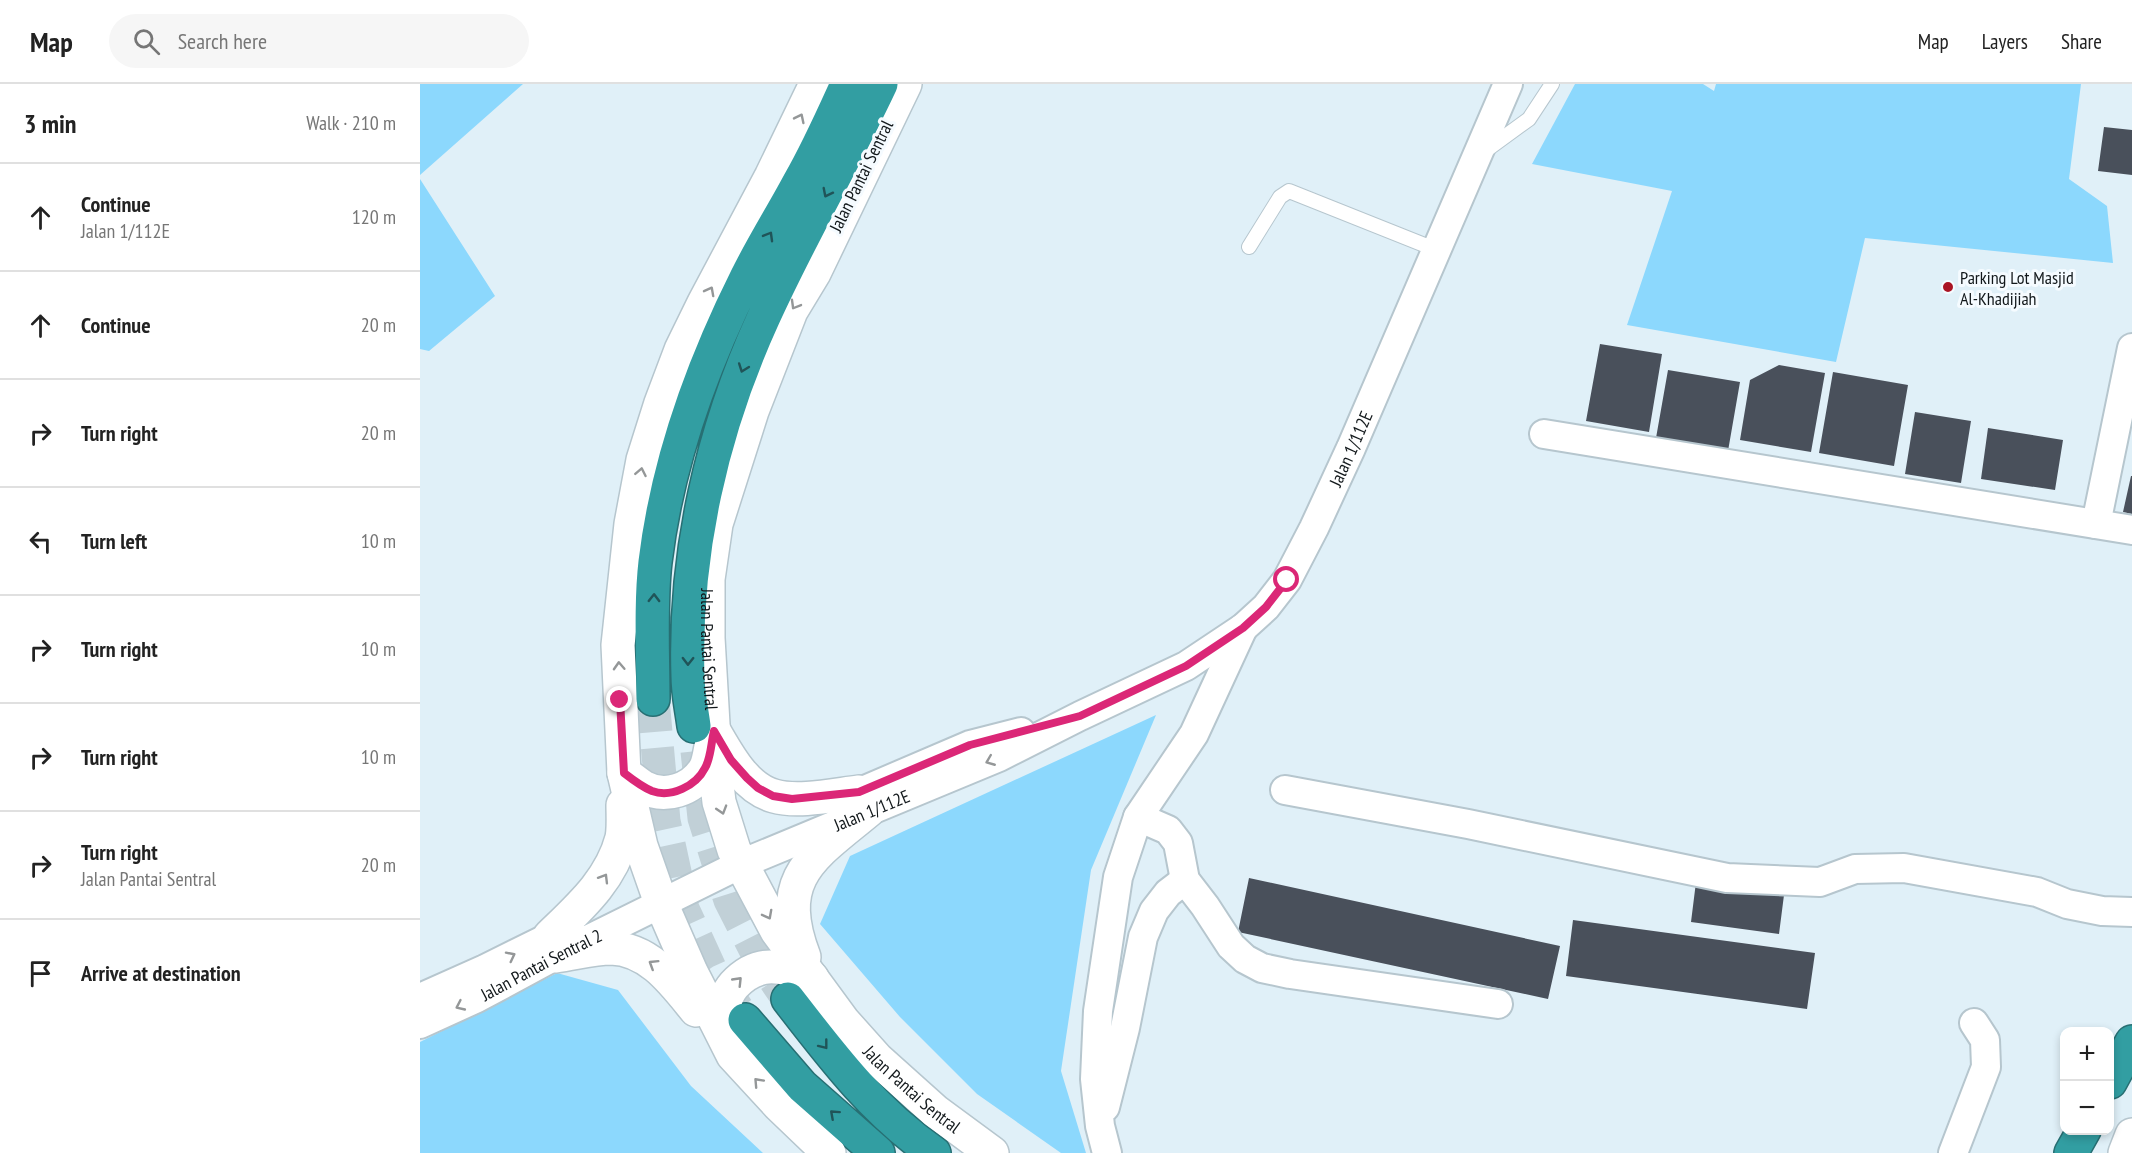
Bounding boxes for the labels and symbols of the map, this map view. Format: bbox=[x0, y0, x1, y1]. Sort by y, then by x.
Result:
one-way arrow bbox=[792, 113, 804, 124]
street label: Jalan Pantai Sentral bbox=[824, 116, 898, 237]
one-way arrow bbox=[823, 186, 834, 197]
one-way arrow bbox=[762, 232, 773, 242]
place label: Parking Lot Masjid Al-Khadijiah bbox=[1960, 266, 2074, 310]
marker: Parking Lot Masjid Al-Khadijiah bbox=[1941, 280, 1955, 294]
one-way arrow bbox=[703, 286, 714, 297]
one-way arrow bbox=[791, 299, 802, 309]
one-way arrow bbox=[737, 363, 750, 373]
street label: Jalan 1/112E bbox=[1323, 407, 1377, 491]
one-way arrow bbox=[634, 468, 647, 478]
route start bbox=[1273, 566, 1299, 592]
street label: Jalan Pantai Sentral bbox=[697, 587, 724, 711]
one-way arrow bbox=[648, 594, 660, 603]
one-way arrow bbox=[682, 657, 694, 666]
one-way arrow bbox=[612, 661, 625, 670]
route end bbox=[606, 686, 632, 712]
one-way arrow bbox=[985, 754, 996, 766]
street label: Jalan 1/112E bbox=[829, 784, 913, 836]
one-way arrow bbox=[715, 804, 727, 815]
one-way arrow bbox=[596, 874, 608, 884]
one-way arrow bbox=[761, 909, 772, 919]
street label: Jalan Pantai Sentral 2 bbox=[476, 923, 605, 1006]
one-way arrow bbox=[505, 952, 516, 963]
one-way arrow bbox=[649, 960, 659, 972]
one-way arrow bbox=[731, 977, 742, 988]
one-way arrow bbox=[455, 999, 466, 1011]
one-way arrow bbox=[817, 1039, 828, 1050]
street label: Jalan Pantai Sentral bbox=[858, 1040, 966, 1138]
one-way arrow bbox=[754, 1079, 765, 1089]
one-way arrow bbox=[830, 1110, 841, 1121]

